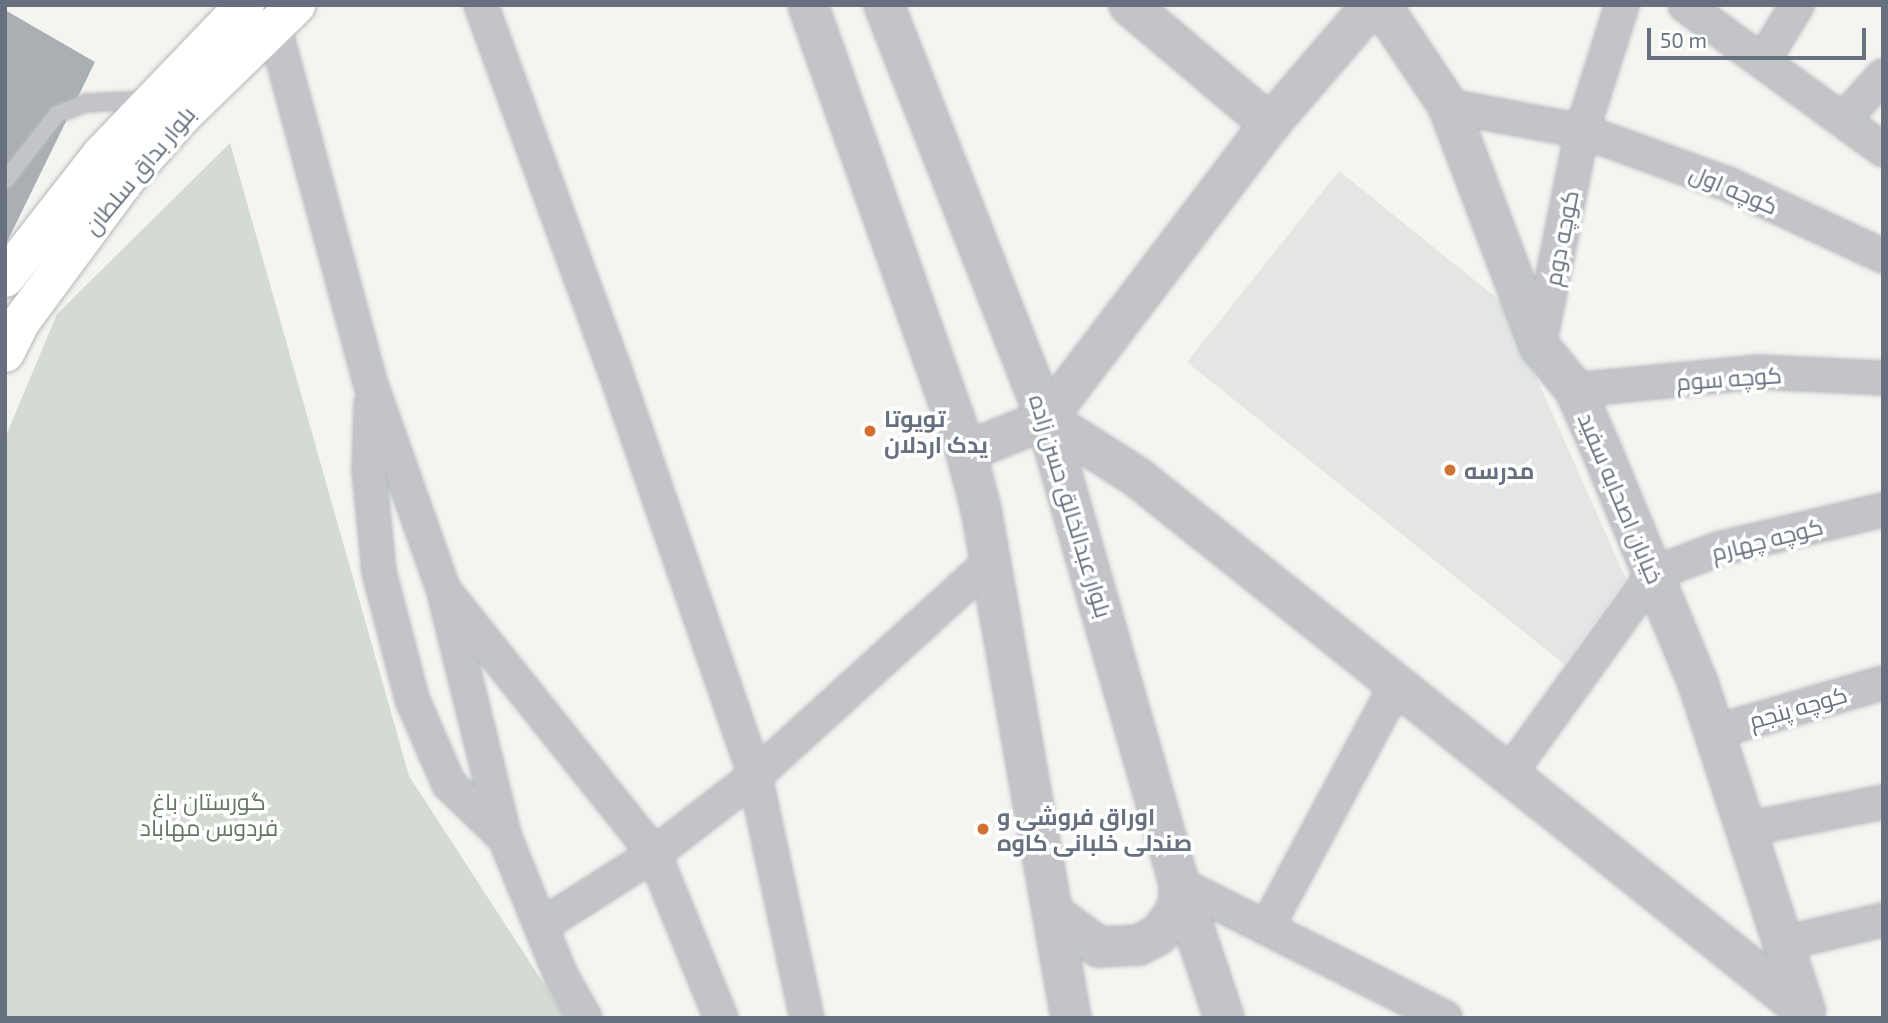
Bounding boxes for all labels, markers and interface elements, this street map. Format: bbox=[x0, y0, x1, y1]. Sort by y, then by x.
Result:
scale bar bbox=[1650, 14, 1869, 58]
text: 50 m bbox=[1660, 27, 1707, 52]
street label: بلوار بداق سلطان bbox=[77, 100, 201, 240]
street label: کوچه اول bbox=[1686, 158, 1782, 220]
street label: کوچه دوم bbox=[1538, 188, 1584, 288]
street label: کوچه سوم bbox=[1675, 361, 1783, 395]
street label: بلوار عبدالخالق حسن زاده bbox=[1024, 391, 1118, 621]
place label: تویوتا یدک اردلان bbox=[884, 404, 988, 458]
street label: خیابان اصحابه سفید bbox=[1573, 409, 1669, 587]
marker: تویوتا یدک اردلان bbox=[862, 423, 878, 439]
place label: مدرسه bbox=[1464, 456, 1534, 484]
marker: مدرسه bbox=[1442, 462, 1458, 478]
street label: کوچه چهارم bbox=[1708, 512, 1826, 566]
street label: کوچه پنجم bbox=[1746, 680, 1850, 734]
park label: گورستان باغ فردوس مهاباد bbox=[140, 787, 278, 841]
place label: اوراق فروشی و صندلی خلبانی کاوه bbox=[997, 802, 1192, 856]
marker: اوراق فروشی و صندلی خلبانی کاوه bbox=[975, 821, 991, 837]

